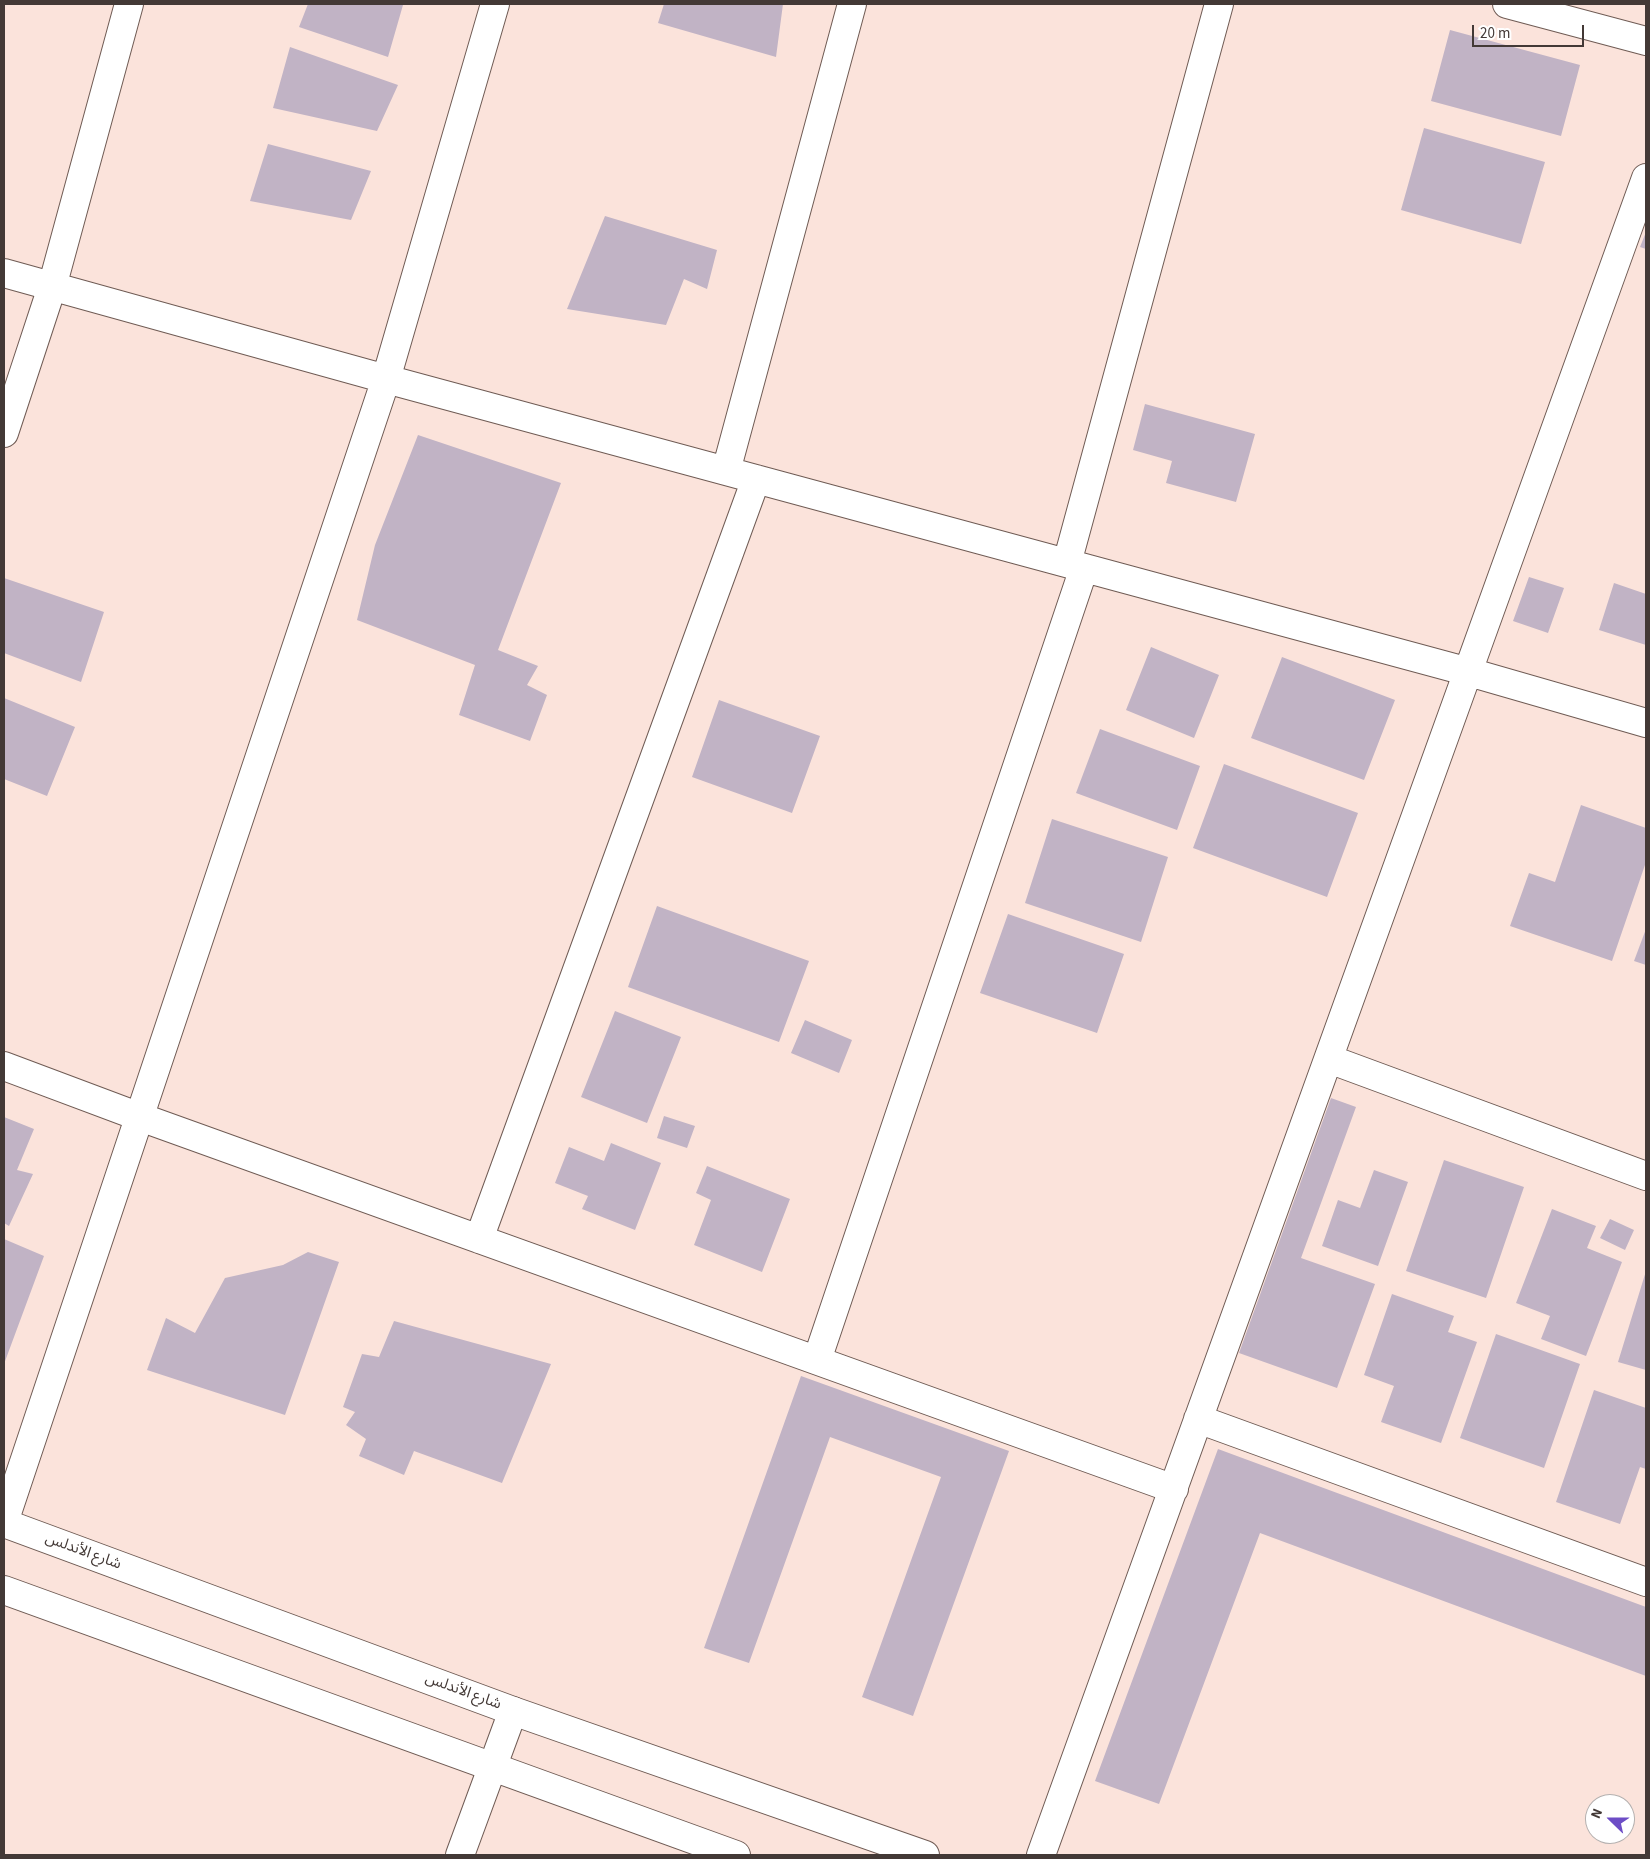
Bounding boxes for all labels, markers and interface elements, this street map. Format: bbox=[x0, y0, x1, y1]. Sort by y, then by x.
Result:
scale bar bbox=[1475, 15, 1588, 47]
text: 20 m bbox=[1480, 23, 1510, 44]
street label: شارع الأندلس bbox=[43, 1530, 123, 1574]
street label: شارع الأندلس bbox=[423, 1670, 503, 1714]
north arrow bbox=[1585, 1794, 1635, 1844]
text: N bbox=[1586, 1806, 1608, 1822]

